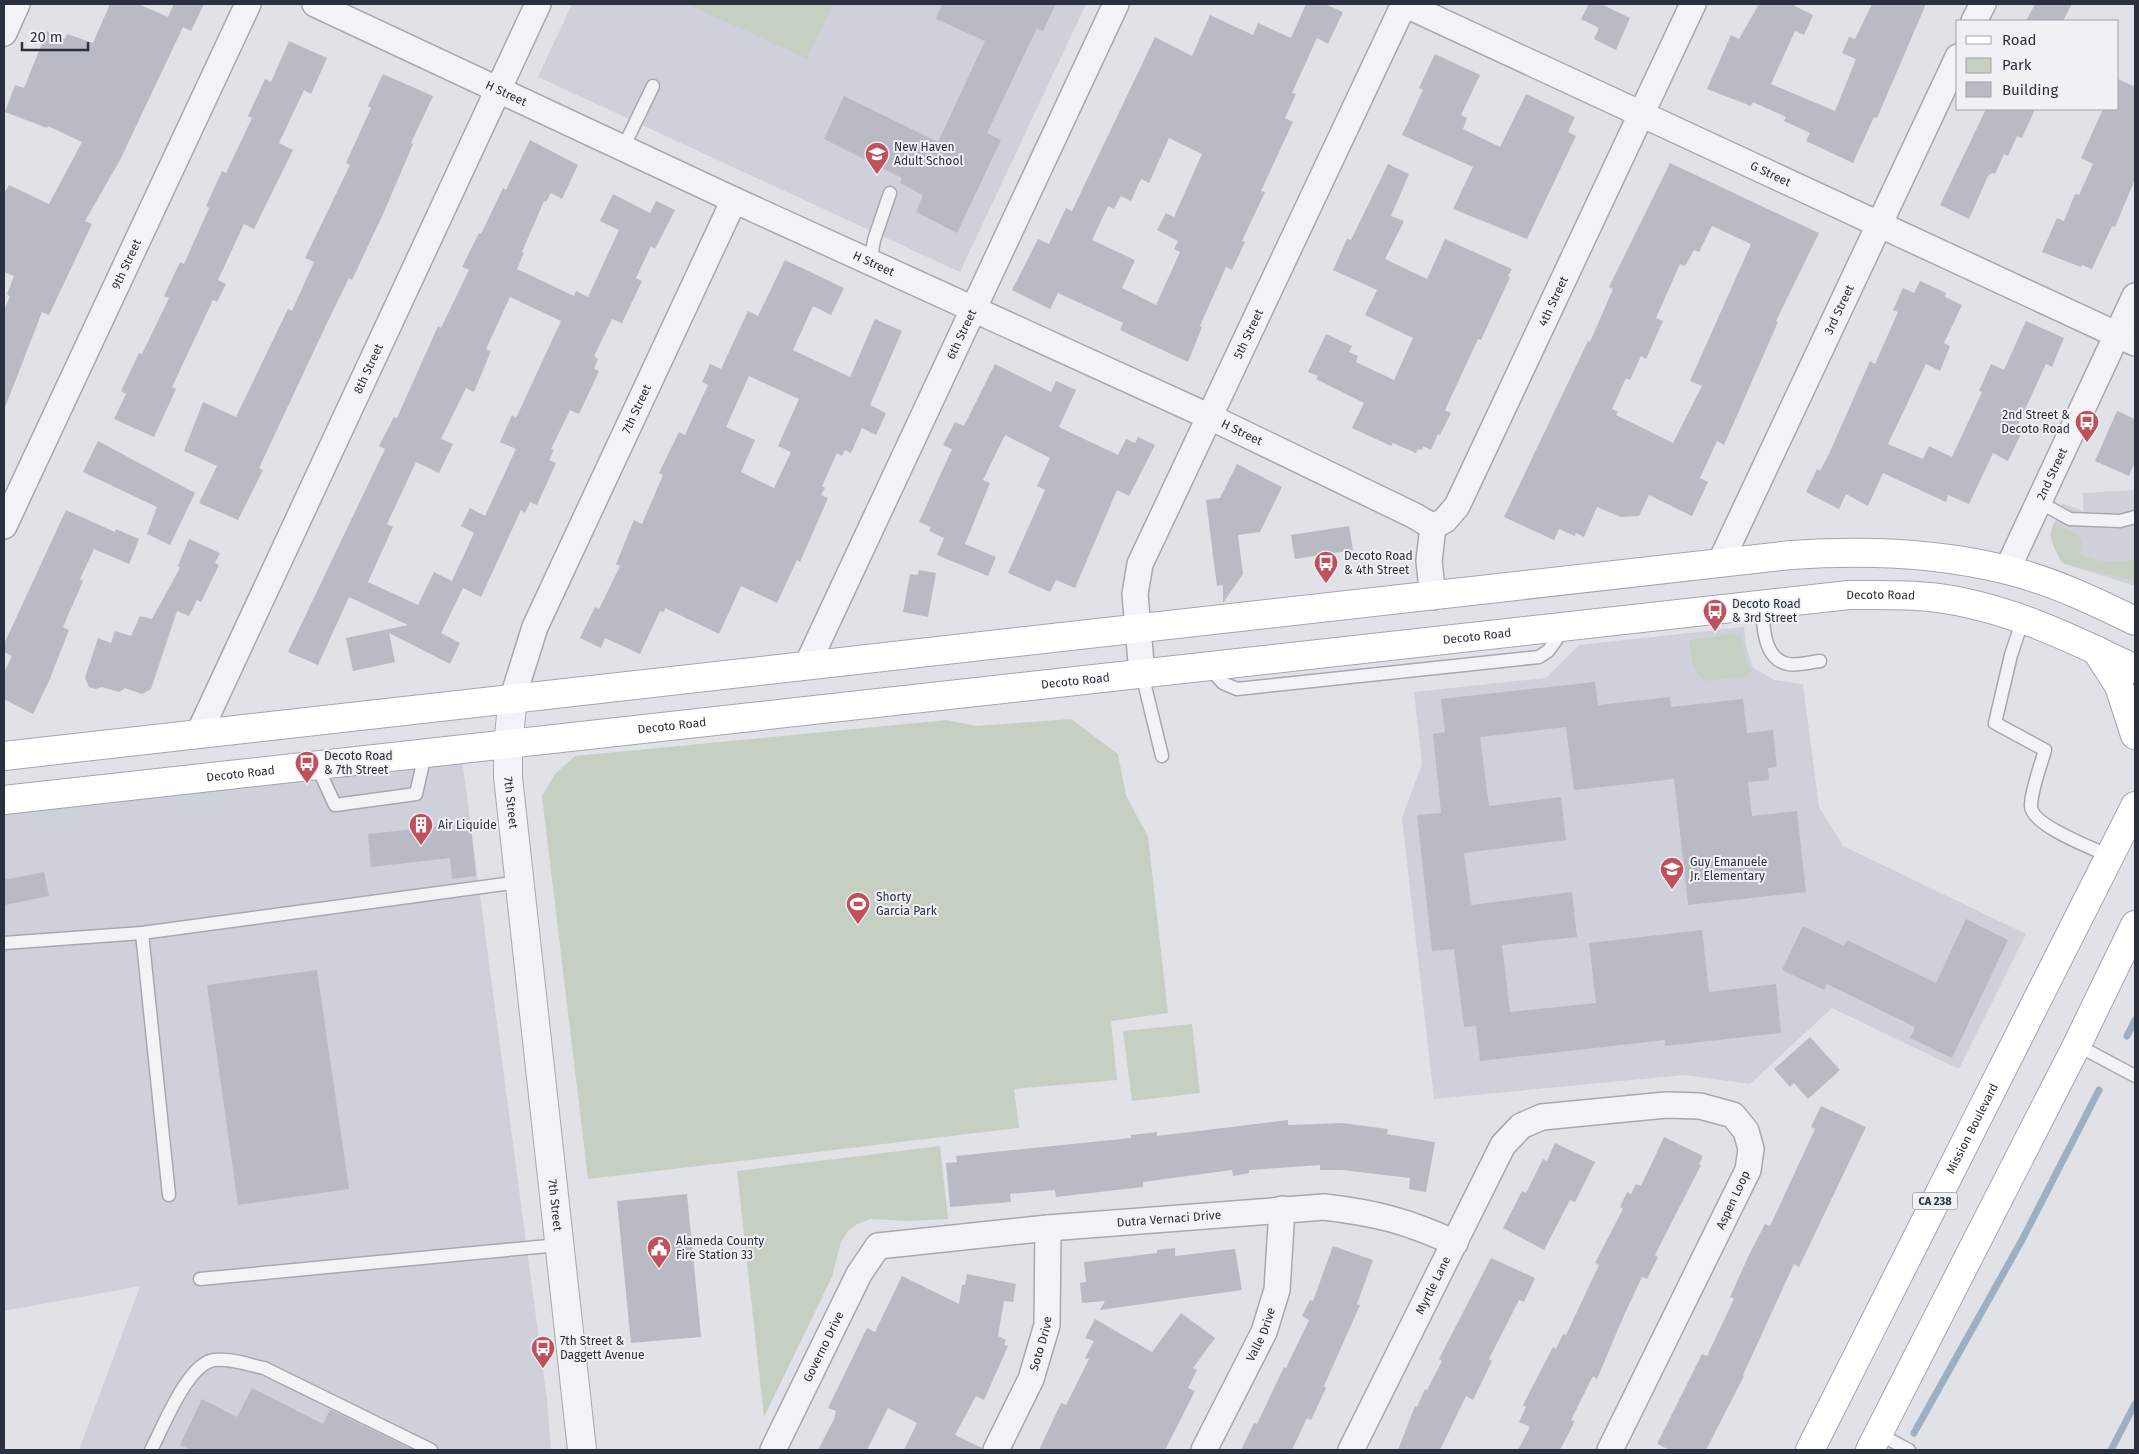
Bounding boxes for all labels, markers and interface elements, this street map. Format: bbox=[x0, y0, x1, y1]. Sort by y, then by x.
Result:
scale bar bbox=[22, 20, 89, 52]
legend bbox=[1956, 20, 2119, 110]
text: 20 m bbox=[30, 28, 63, 46]
text: Road bbox=[2002, 31, 2037, 49]
text: Park bbox=[2002, 56, 2032, 74]
street label: H Street bbox=[483, 78, 530, 109]
text: Building bbox=[2002, 81, 2058, 99]
place label: New Haven Adult School bbox=[894, 140, 963, 168]
school or university icon: New Haven Adult School bbox=[864, 141, 890, 175]
street label: G Street bbox=[1748, 158, 1794, 190]
street label: 9th Street bbox=[109, 236, 144, 291]
street label: H Street bbox=[851, 248, 897, 279]
street label: 4th Street bbox=[1536, 273, 1571, 329]
street label: 3rd Street bbox=[1822, 282, 1857, 337]
street label: 5th Street bbox=[1231, 306, 1266, 361]
street label: 6th Street bbox=[944, 307, 980, 362]
street label: 8th Street bbox=[351, 341, 386, 396]
street label: 7th Street bbox=[619, 382, 654, 436]
place label: 2nd Street & Decoto Road bbox=[2001, 408, 2070, 436]
bus stop icon: 2nd Street & Decoto Road bbox=[2074, 409, 2100, 443]
street label: H Street bbox=[1219, 416, 1265, 448]
street label: 2nd Street bbox=[2034, 445, 2070, 502]
place label: Decoto Road & 4th Street bbox=[1344, 549, 1413, 577]
bus stop icon: Decoto Road & 4th Street bbox=[1313, 550, 1339, 584]
street label: Decoto Road bbox=[1846, 588, 1915, 603]
place label: Decoto Road & 3rd Street bbox=[1732, 597, 1801, 625]
bus stop icon: Decoto Road & 3rd Street bbox=[1702, 598, 1728, 632]
street label: Decoto Road bbox=[1442, 626, 1512, 647]
street label: Decoto Road bbox=[1040, 670, 1110, 692]
street label: Decoto Road bbox=[637, 715, 707, 737]
place label: Decoto Road & 7th Street bbox=[324, 749, 393, 777]
bus stop icon: Decoto Road & 7th Street bbox=[294, 750, 320, 784]
street label: Decoto Road bbox=[206, 763, 276, 784]
street label: 7th Street bbox=[501, 776, 521, 830]
building icon: Air Liquide bbox=[408, 812, 434, 846]
place label: Air Liquide bbox=[438, 818, 497, 832]
place label: Guy Emanuele Jr. Elementary bbox=[1690, 855, 1767, 883]
school or university icon: Guy Emanuele Jr. Elementary bbox=[1659, 856, 1685, 890]
place label: Shorty Garcia Park bbox=[876, 890, 938, 918]
sports icon: Shorty Garcia Park bbox=[845, 891, 871, 925]
street label: Mission Boulevard bbox=[1944, 1081, 2001, 1176]
street label: Aspen Loop bbox=[1713, 1168, 1753, 1232]
street label: 7th Street bbox=[545, 1178, 565, 1233]
road number: CA 238 bbox=[1912, 1192, 1958, 1210]
street label: Dutra Vernaci Drive bbox=[1116, 1208, 1222, 1230]
place label: Alameda County Fire Station 33 bbox=[676, 1234, 764, 1262]
public building icon: Alameda County Fire Station 33 bbox=[646, 1235, 672, 1269]
street label: Myrtle Lane bbox=[1413, 1254, 1453, 1317]
street label: Valle Drive bbox=[1243, 1306, 1278, 1364]
street label: Governo Drive bbox=[800, 1309, 847, 1384]
street label: Soto Drive bbox=[1027, 1316, 1054, 1373]
place label: 7th Street & Daggett Avenue bbox=[560, 1334, 645, 1362]
bus stop icon: 7th Street & Daggett Avenue bbox=[530, 1335, 556, 1369]

